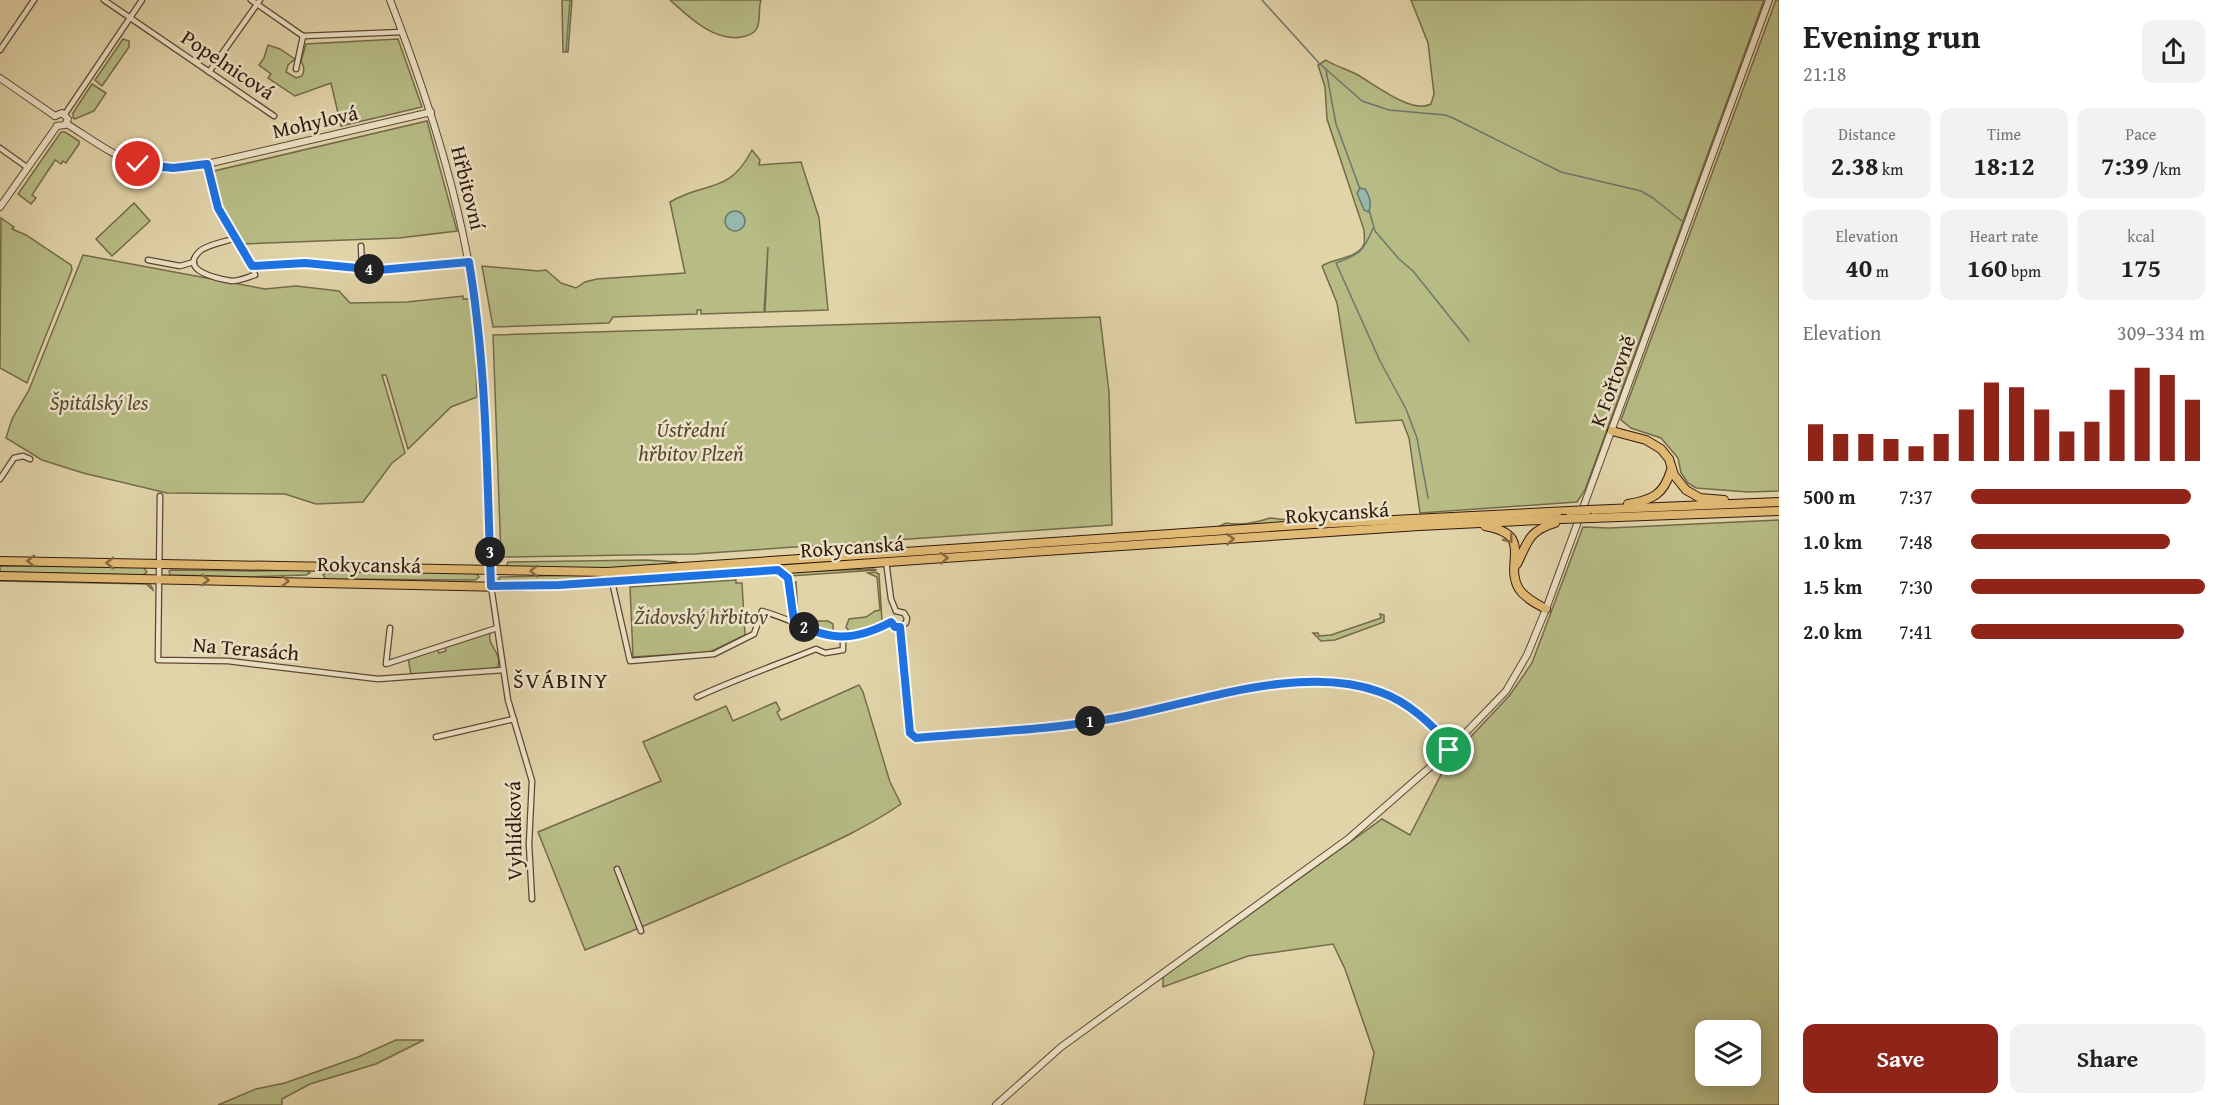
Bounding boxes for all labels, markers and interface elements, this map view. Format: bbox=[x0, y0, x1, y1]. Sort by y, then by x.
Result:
text: Evening run bbox=[1803, 12, 1980, 60]
button: share bbox=[2142, 20, 2205, 83]
street label: Popelnicová bbox=[175, 22, 281, 107]
text: 21:18 bbox=[1803, 59, 1846, 88]
street label: Mohylová bbox=[269, 97, 361, 146]
text: Distance bbox=[1838, 122, 1896, 146]
text: Time bbox=[1987, 122, 2021, 146]
text: Pace bbox=[2126, 122, 2156, 146]
pin bbox=[112, 138, 163, 189]
street label: Hřbitovní bbox=[443, 143, 494, 234]
text: 2.38 bbox=[1831, 146, 1879, 185]
text: 18:12 bbox=[1973, 146, 2035, 185]
text: 7:39 bbox=[2101, 146, 2149, 185]
icon: check bbox=[121, 147, 154, 180]
text: km bbox=[1879, 157, 1903, 181]
text: /km bbox=[2149, 157, 2181, 181]
text: Elevation bbox=[1836, 224, 1898, 248]
text: Heart rate bbox=[1970, 224, 2038, 248]
text: kcal bbox=[2127, 224, 2155, 248]
text: 40 bbox=[1845, 248, 1872, 287]
text: 160 bbox=[1967, 248, 2007, 287]
text: 175 bbox=[2121, 248, 2161, 287]
pin: 4 bbox=[354, 254, 384, 284]
text: 4 bbox=[365, 257, 373, 281]
text: m bbox=[1872, 259, 1889, 283]
text: bpm bbox=[2007, 259, 2041, 283]
text: Elevation bbox=[1803, 318, 1881, 347]
text: 309–334 m bbox=[2117, 318, 2205, 347]
street label: K Fořtovně bbox=[1582, 330, 1644, 431]
park label: Špitálský les bbox=[50, 387, 149, 418]
park label: Ústřední hřbitov Plzeň bbox=[638, 414, 744, 469]
text: 500 m bbox=[1803, 482, 1856, 511]
text: 7:37 bbox=[1899, 482, 1933, 511]
street label: Rokycanská bbox=[1284, 493, 1390, 532]
street label: Rokycanská bbox=[799, 527, 905, 566]
text: 1.0 km bbox=[1803, 527, 1862, 556]
text: 7:48 bbox=[1899, 527, 1933, 556]
one-way arrow bbox=[1226, 532, 1235, 545]
one-way arrow bbox=[1502, 532, 1513, 543]
pin: 3 bbox=[475, 537, 505, 567]
text: 3 bbox=[486, 540, 494, 564]
street label: Rokycanská bbox=[317, 548, 421, 581]
one-way arrow bbox=[939, 552, 948, 565]
one-way arrow bbox=[26, 555, 35, 568]
one-way arrow bbox=[106, 557, 115, 569]
one-way arrow bbox=[529, 565, 538, 577]
text: 1.5 km bbox=[1803, 572, 1862, 601]
text: 7:30 bbox=[1899, 572, 1933, 601]
one-way arrow bbox=[201, 573, 210, 586]
one-way arrow bbox=[280, 575, 289, 587]
park label: Židovský hřbitov bbox=[634, 601, 768, 632]
pin: 2 bbox=[789, 612, 819, 642]
text: 2 bbox=[800, 615, 808, 639]
text: 2.0 km bbox=[1803, 617, 1862, 646]
text: 7:41 bbox=[1899, 617, 1933, 646]
street label: Na Terasách bbox=[192, 628, 301, 669]
district label: ŠVÁBINY bbox=[513, 664, 609, 696]
pin: 1 bbox=[1075, 706, 1105, 736]
text: 1 bbox=[1086, 709, 1094, 733]
pin bbox=[1423, 724, 1474, 775]
icon: arrive bbox=[1432, 733, 1465, 766]
street label: Vyhlídková bbox=[497, 781, 530, 881]
map controls bbox=[1695, 1020, 1761, 1086]
button: layers bbox=[1695, 1020, 1761, 1086]
button: Save bbox=[1803, 1024, 1998, 1093]
button: Share bbox=[2010, 1024, 2205, 1093]

